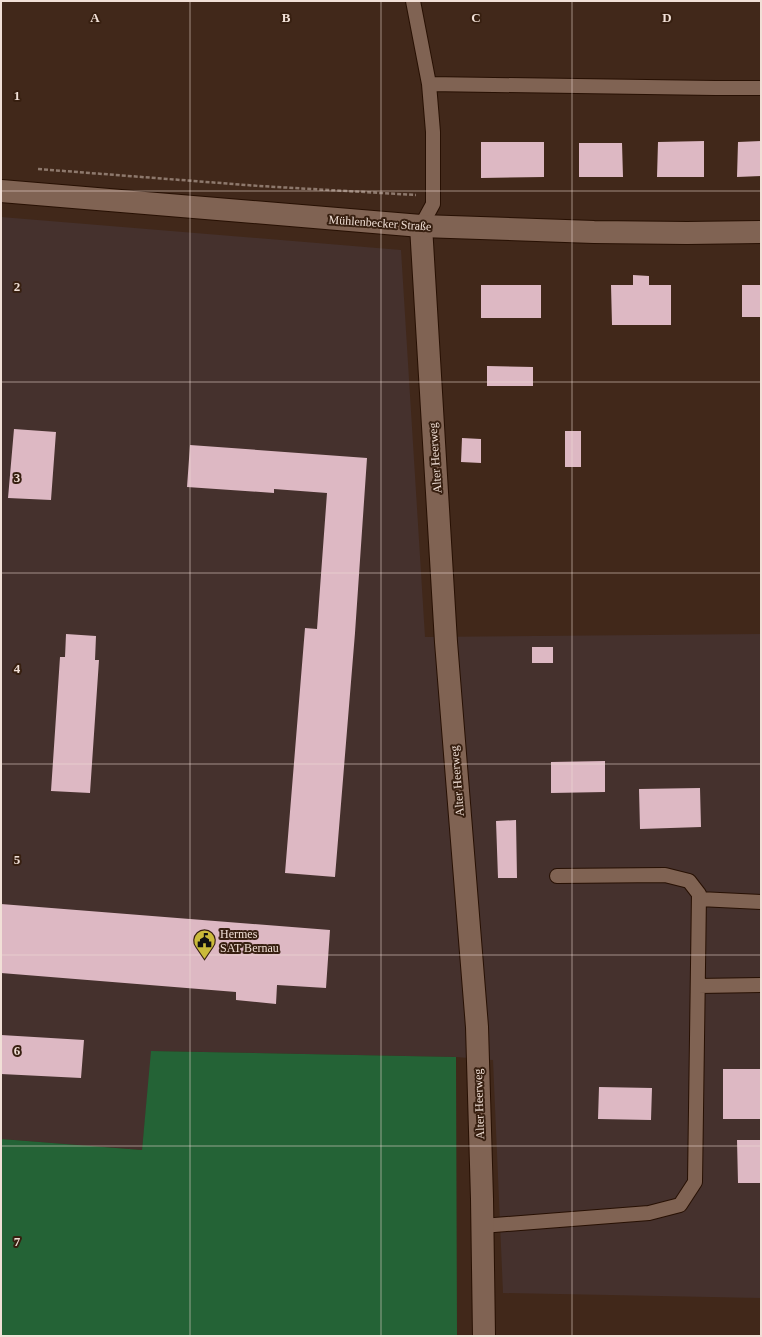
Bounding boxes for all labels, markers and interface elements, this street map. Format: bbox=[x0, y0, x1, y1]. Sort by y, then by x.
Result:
text: A bbox=[90, 10, 100, 25]
text: B bbox=[282, 10, 291, 25]
text: C bbox=[471, 10, 481, 25]
text: D bbox=[662, 10, 672, 25]
text: 1 bbox=[14, 88, 20, 103]
street label: Mühlenbecker Straße bbox=[328, 212, 432, 234]
text: 2 bbox=[14, 279, 20, 294]
street label: Alter Heerweg bbox=[426, 422, 444, 494]
text: 3 bbox=[14, 470, 21, 485]
text: 4 bbox=[14, 661, 21, 676]
street label: Alter Heerweg bbox=[447, 745, 467, 817]
text: 5 bbox=[14, 852, 21, 867]
place label: Hermes SAT Bernau bbox=[220, 927, 279, 955]
public building icon: Hermes SAT Bernau bbox=[191, 928, 217, 961]
text: 6 bbox=[14, 1043, 21, 1058]
street label: Alter Heerweg bbox=[471, 1068, 487, 1140]
text: 7 bbox=[14, 1234, 21, 1249]

